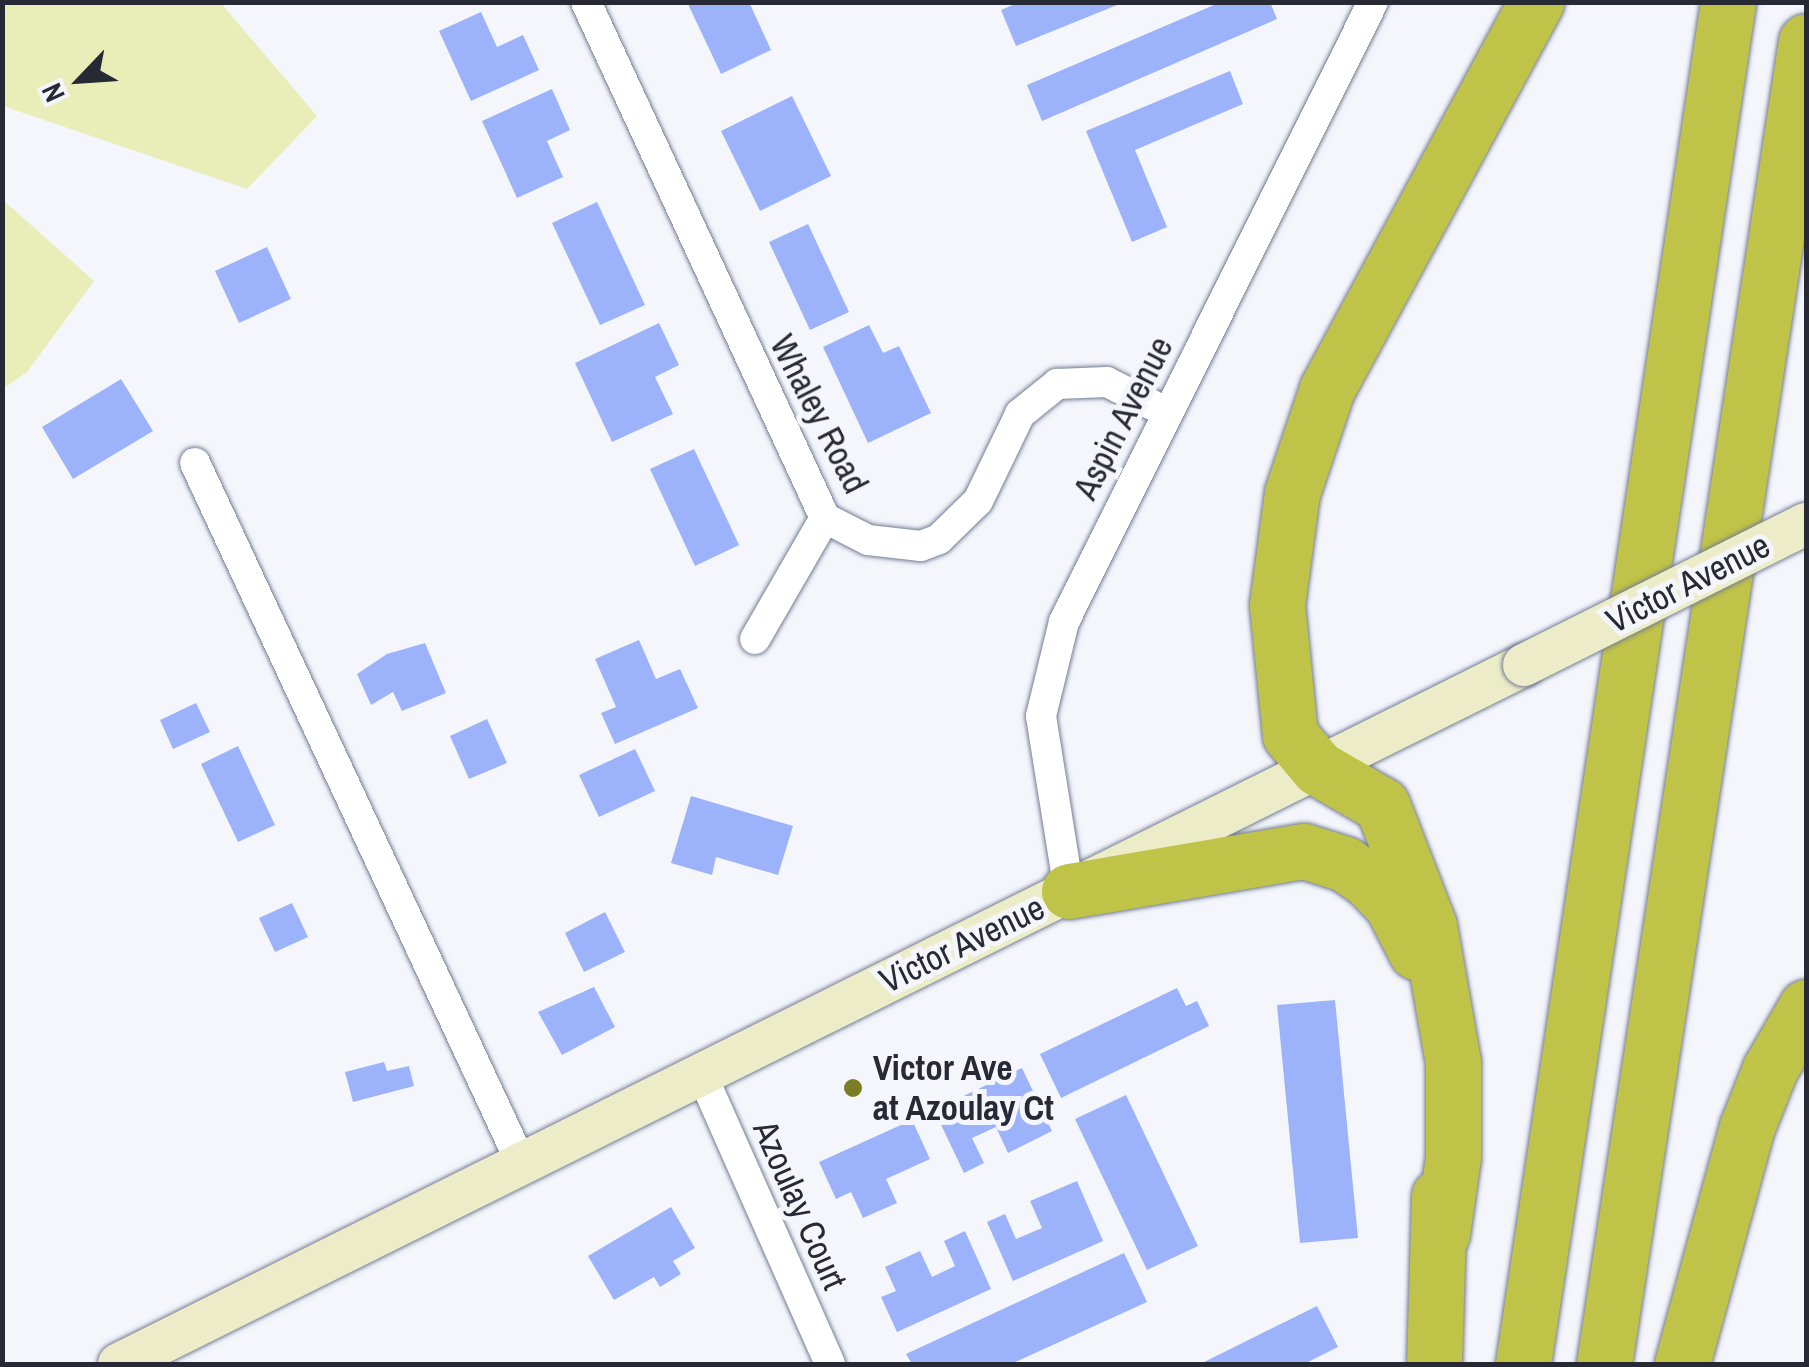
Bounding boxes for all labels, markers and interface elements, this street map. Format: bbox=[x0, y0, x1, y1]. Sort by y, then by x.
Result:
north arrow bbox=[30, 30, 130, 130]
text: N bbox=[32, 77, 74, 108]
street label: Whaley Road bbox=[761, 328, 877, 500]
street label: Aspin Avenue bbox=[1064, 329, 1182, 507]
street label: Victor Avenue bbox=[1599, 524, 1777, 642]
street label: Victor Avenue bbox=[872, 886, 1052, 1002]
place label: Victor Ave at Azoulay Ct bbox=[873, 1047, 1055, 1129]
marker: Victor Ave at Azoulay Ct bbox=[842, 1077, 864, 1099]
street label: Azoulay Court bbox=[744, 1114, 856, 1296]

